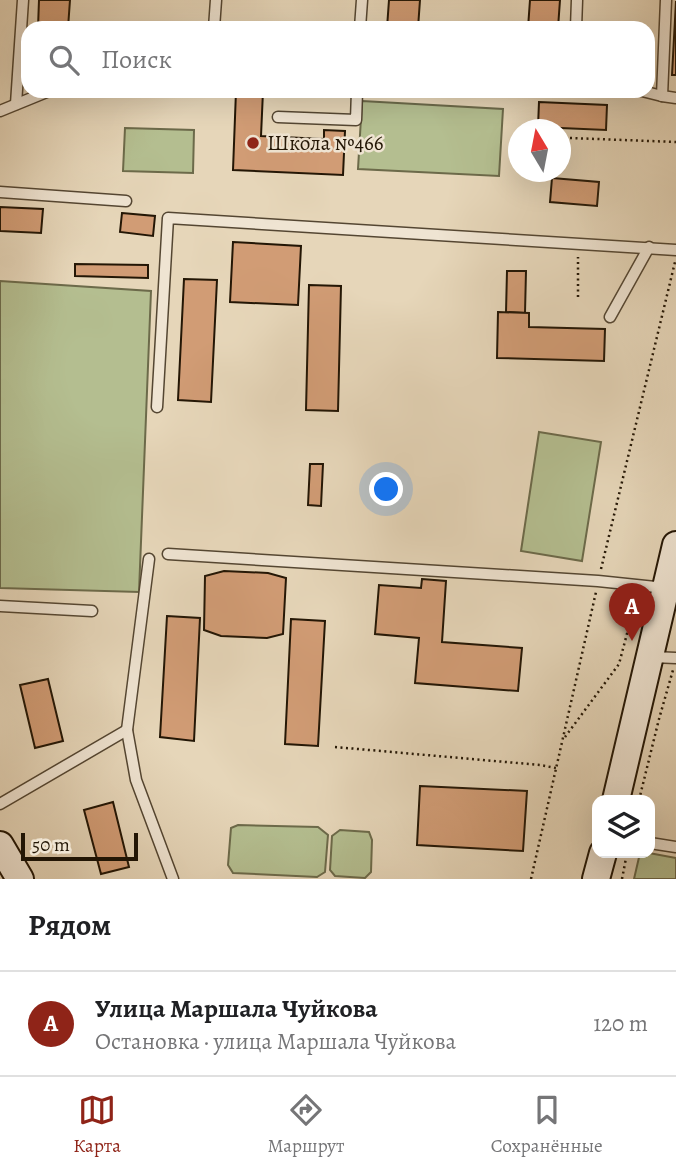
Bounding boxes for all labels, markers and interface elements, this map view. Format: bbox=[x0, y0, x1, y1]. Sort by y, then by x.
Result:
search box bbox=[21, 21, 655, 98]
icon: search bbox=[45, 41, 83, 79]
text: Поиск bbox=[101, 42, 172, 77]
north arrow bbox=[508, 119, 571, 182]
place label: Школа №466 bbox=[267, 129, 384, 157]
marker: Школа №466 bbox=[245, 135, 261, 151]
your location bbox=[369, 472, 403, 506]
pin: A bbox=[609, 583, 655, 641]
map controls bbox=[592, 795, 655, 858]
button: layers bbox=[592, 795, 655, 858]
scale bar bbox=[21, 830, 138, 862]
text: 50 m bbox=[32, 832, 70, 858]
text: Рядом bbox=[28, 905, 111, 945]
text: Улица Маршала Чуйкова bbox=[95, 991, 378, 1026]
text: A bbox=[44, 1008, 58, 1039]
text: 120 m bbox=[593, 1008, 648, 1039]
text: Остановка · улица Маршала Чуйкова bbox=[95, 1026, 456, 1057]
tab: Карта bbox=[73, 1091, 121, 1159]
tab: Маршрут bbox=[267, 1091, 344, 1159]
tab: Сохранённые bbox=[491, 1091, 603, 1159]

